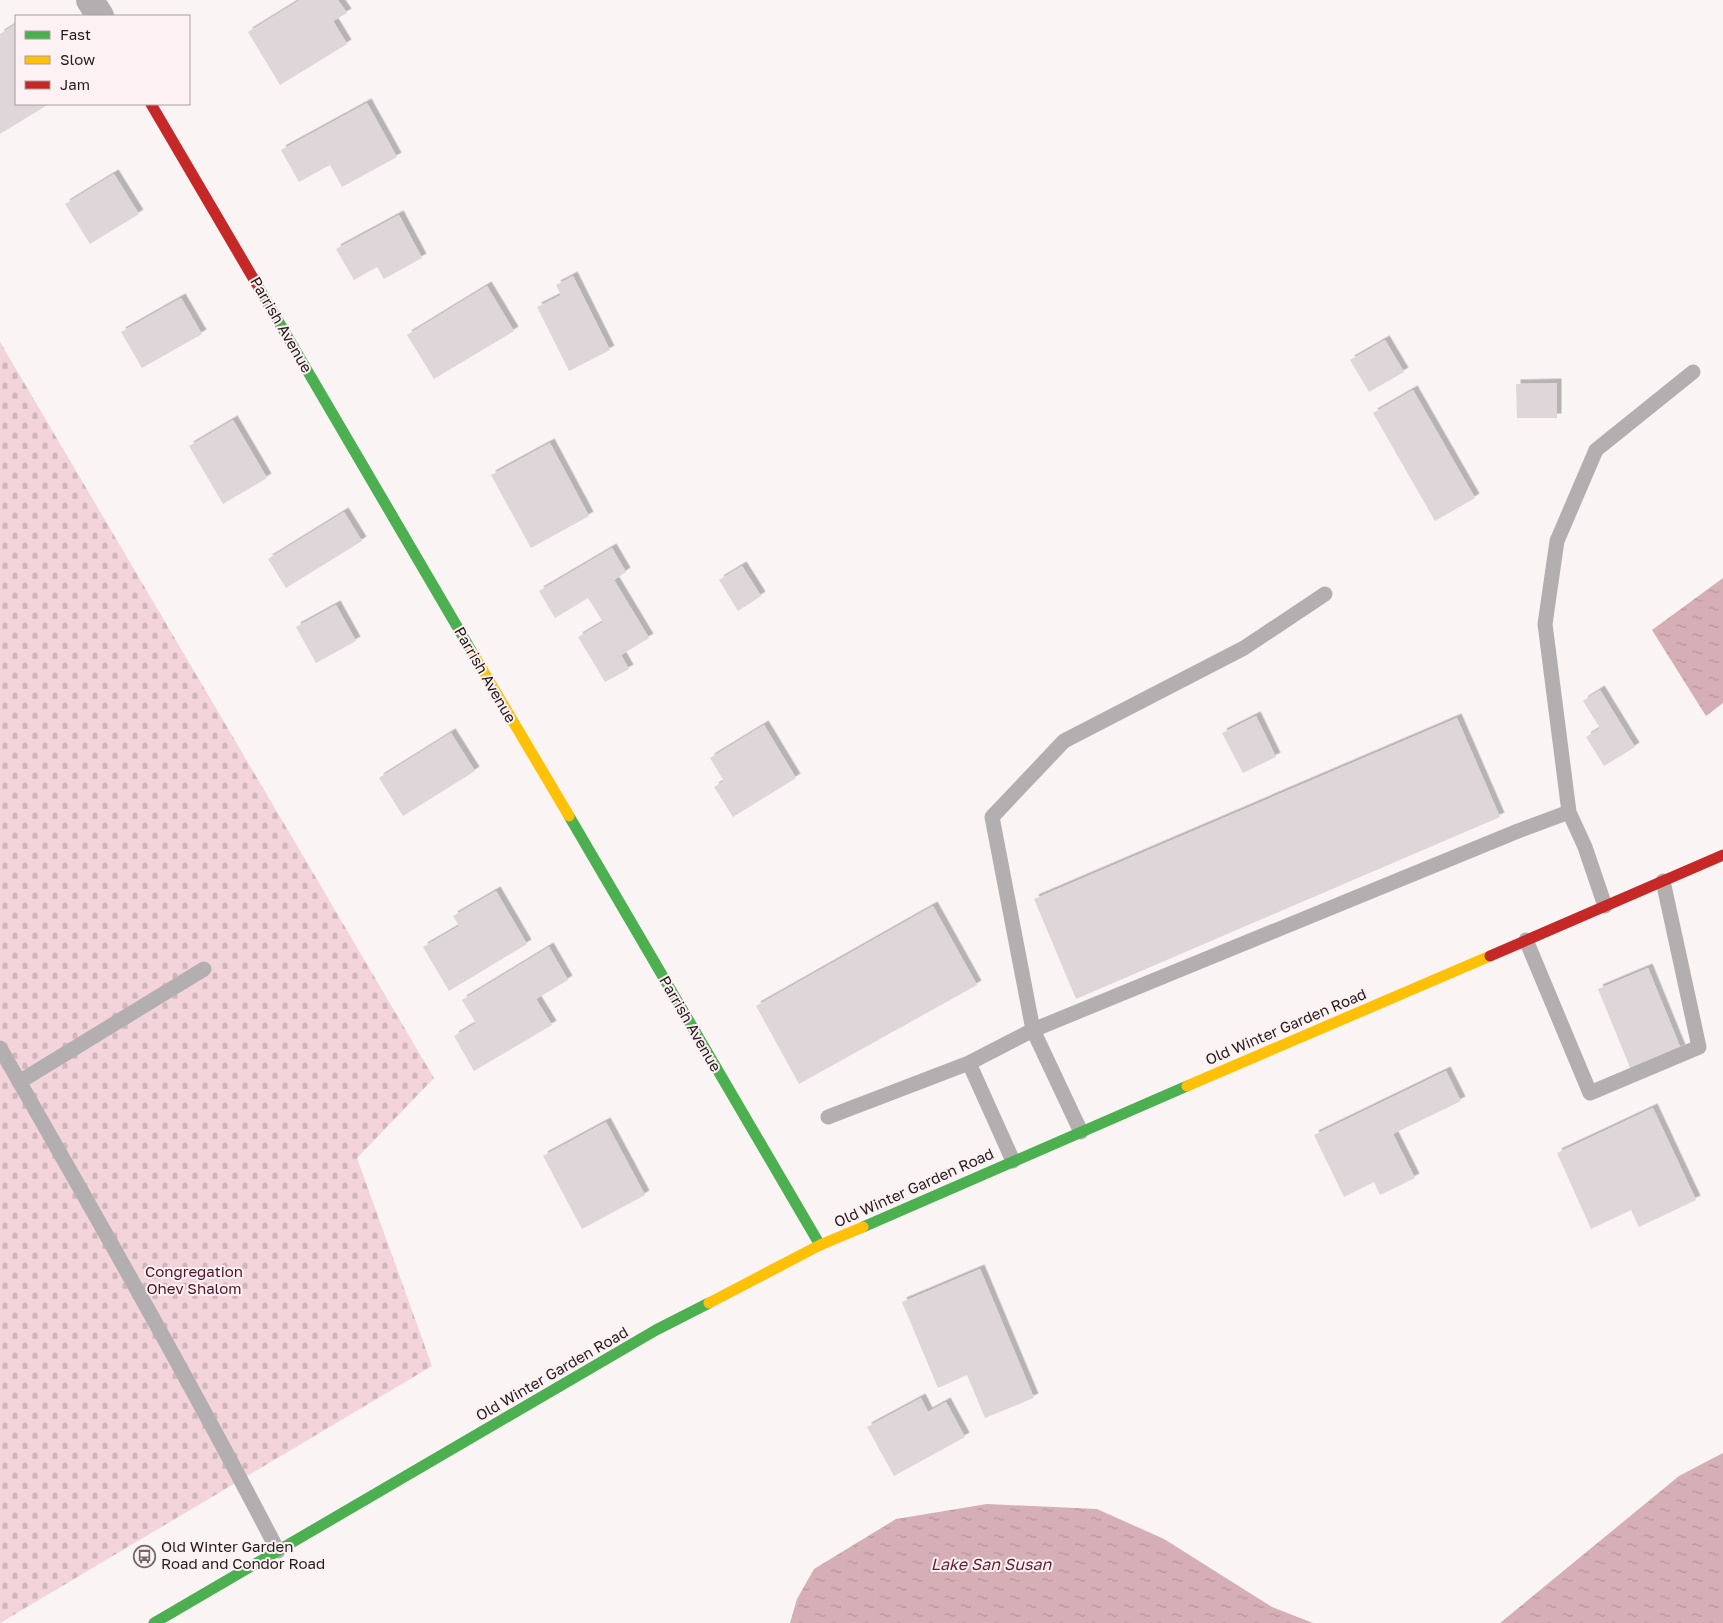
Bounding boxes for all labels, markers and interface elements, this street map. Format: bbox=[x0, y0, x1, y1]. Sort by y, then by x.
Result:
legend bbox=[15, 15, 190, 105]
text: Fast bbox=[60, 25, 91, 43]
text: Slow bbox=[60, 50, 95, 68]
text: Jam bbox=[60, 75, 90, 93]
street label: Parrish Avenue bbox=[247, 273, 317, 376]
street label: Parrish Avenue bbox=[451, 623, 521, 726]
street label: Parrish Avenue bbox=[656, 972, 726, 1075]
street label: Old Winter Garden Road bbox=[1203, 984, 1369, 1068]
street label: Old Winter Garden Road bbox=[831, 1144, 996, 1230]
park label: Congregation Ohev Shalom bbox=[145, 1262, 243, 1297]
street label: Old Winter Garden Road bbox=[472, 1322, 631, 1424]
place label: Old Winter Garden Road and Condor Road bbox=[161, 1537, 325, 1572]
bus stop icon: Old Winter Garden Road and Condor Road bbox=[133, 1544, 157, 1568]
water label: Lake San Susan bbox=[931, 1554, 1053, 1574]

